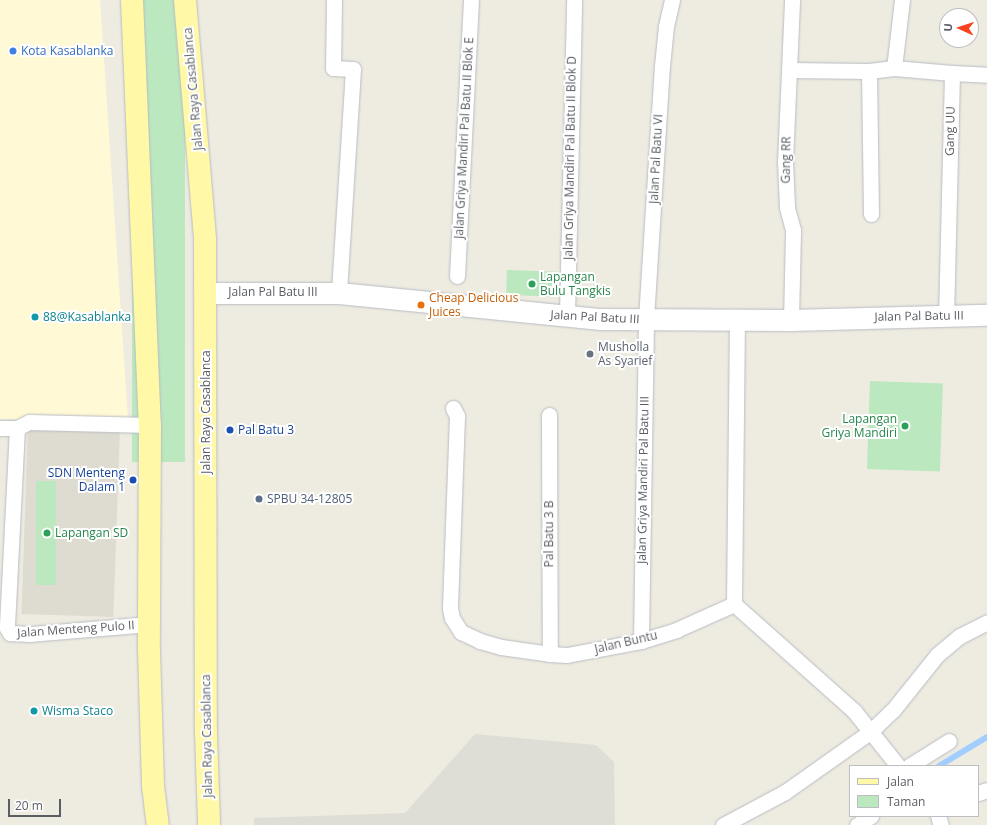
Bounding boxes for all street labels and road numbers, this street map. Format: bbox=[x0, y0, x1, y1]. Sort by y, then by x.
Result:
street label: Jalan Raya Casablanca bbox=[180, 27, 206, 151]
street label: Jalan Griya Mandiri Pal Batu II Blok E bbox=[452, 37, 476, 239]
street label: Jalan Griya Mandiri Pal Batu II Blok D bbox=[561, 56, 579, 260]
street label: Gang UU bbox=[942, 106, 958, 156]
street label: Jalan Pal Batu VI bbox=[646, 114, 666, 204]
street label: Gang RR bbox=[778, 136, 794, 184]
street label: Jalan Pal Batu III bbox=[228, 285, 318, 299]
street label: Jalan Pal Batu III bbox=[550, 307, 640, 327]
street label: Jalan Pal Batu III bbox=[874, 308, 964, 324]
street label: Jalan Raya Casablanca bbox=[199, 350, 213, 474]
street label: Jalan Griya Mandiri Pal Batu III bbox=[634, 396, 652, 564]
street label: Pal Batu 3 B bbox=[542, 501, 556, 567]
street label: Jalan Menteng Pulo II bbox=[17, 618, 135, 640]
street label: Jalan Buntu bbox=[593, 628, 659, 656]
street label: Jalan Raya Casablanca bbox=[199, 674, 215, 798]

